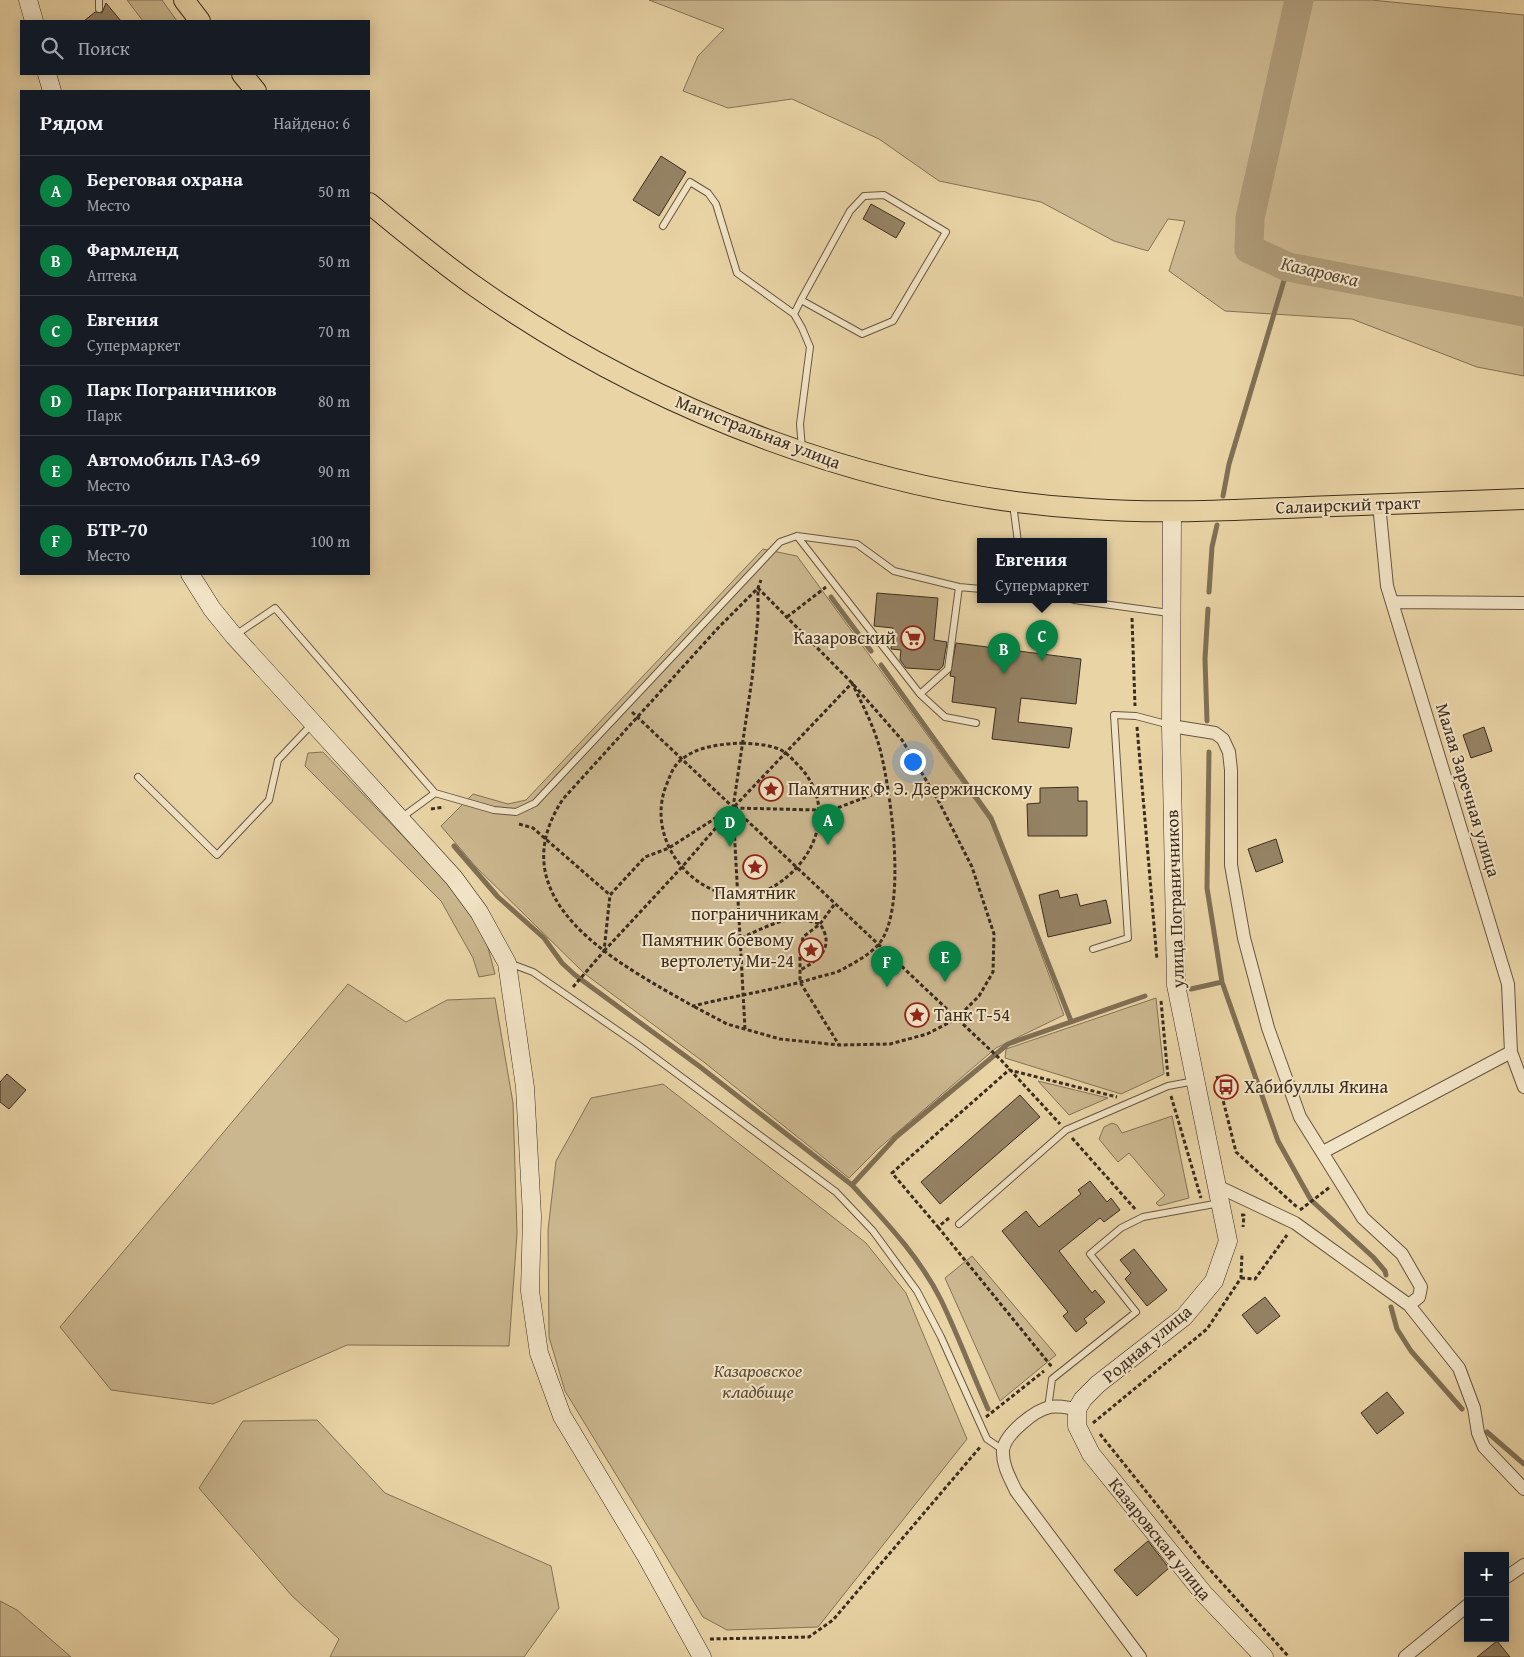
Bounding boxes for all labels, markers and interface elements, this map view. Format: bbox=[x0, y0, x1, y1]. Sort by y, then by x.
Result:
search box bbox=[20, 20, 370, 75]
icon: search bbox=[38, 34, 66, 62]
text: Поиск bbox=[78, 34, 130, 62]
text: Рядом bbox=[40, 107, 103, 138]
text: Найдено: 6 bbox=[273, 111, 350, 135]
text: Береговая охрана bbox=[87, 165, 243, 193]
text: A bbox=[51, 179, 61, 203]
text: 50 m bbox=[318, 179, 350, 203]
text: Место bbox=[87, 193, 130, 217]
text: Фармленд bbox=[87, 235, 179, 263]
text: B bbox=[51, 249, 61, 273]
text: 50 m bbox=[318, 249, 350, 273]
water label: Казаровка bbox=[1278, 249, 1362, 294]
text: Аптека bbox=[87, 263, 137, 287]
text: Евгения bbox=[87, 305, 159, 333]
text: C bbox=[51, 319, 61, 343]
text: 70 m bbox=[318, 319, 350, 343]
text: Супермаркет bbox=[87, 333, 180, 357]
text: Парк Пограничников bbox=[87, 375, 277, 403]
street label: Магистральная улица bbox=[672, 388, 845, 476]
text: D bbox=[51, 389, 61, 413]
text: 80 m bbox=[318, 389, 350, 413]
text: Парк bbox=[87, 403, 122, 427]
text: Автомобиль ГАЗ-69 bbox=[87, 445, 260, 473]
text: E bbox=[52, 459, 60, 483]
text: 90 m bbox=[318, 459, 350, 483]
text: Место bbox=[87, 473, 130, 497]
street label: Салаирский тракт bbox=[1275, 488, 1421, 521]
text: БТР-70 bbox=[87, 515, 148, 543]
text: F bbox=[52, 529, 60, 553]
text: 100 m bbox=[310, 529, 350, 553]
popup bbox=[977, 538, 1107, 603]
text: Место bbox=[87, 543, 130, 567]
text: Евгения bbox=[995, 545, 1067, 573]
text: Супермаркет bbox=[995, 573, 1089, 597]
pin: C bbox=[1026, 620, 1058, 661]
place label: Казаровский bbox=[794, 624, 896, 651]
supermarket icon: Казаровский bbox=[900, 625, 926, 651]
pin: B bbox=[988, 633, 1020, 674]
street label: Малая Заречная улица bbox=[1429, 700, 1508, 881]
your location bbox=[900, 749, 926, 775]
place label: Памятник Ф. Э. Дзержинскому bbox=[788, 775, 1032, 802]
place icon: Памятник Ф. Э. Дзержинскому bbox=[758, 776, 784, 802]
pin: A bbox=[812, 804, 844, 845]
pin: D bbox=[714, 806, 746, 847]
street label: улица Пограничников bbox=[1158, 809, 1191, 990]
place icon: Памятник пограничникам bbox=[742, 854, 768, 880]
place label: Памятник пограничникам bbox=[691, 879, 819, 927]
place label: Памятник боевому вертолету Ми-24 bbox=[642, 926, 794, 974]
place icon: Памятник боевому вертолету Ми-24 bbox=[798, 937, 824, 963]
pin: E bbox=[929, 941, 961, 982]
pin: F bbox=[871, 946, 903, 987]
place label: Танк Т-54 bbox=[934, 1001, 1010, 1028]
place icon: Танк Т-54 bbox=[904, 1002, 930, 1028]
place label: Хабибуллы Якина bbox=[1244, 1073, 1389, 1100]
bus stop icon: Хабибуллы Якина bbox=[1213, 1074, 1239, 1100]
street label: Родная улица bbox=[1096, 1298, 1198, 1389]
park label: Казаровское кладбище bbox=[714, 1357, 802, 1405]
street label: Казаровская улица bbox=[1102, 1471, 1219, 1606]
map controls bbox=[1464, 1552, 1509, 1642]
button: + bbox=[1464, 1552, 1509, 1597]
button: − bbox=[1464, 1597, 1509, 1642]

